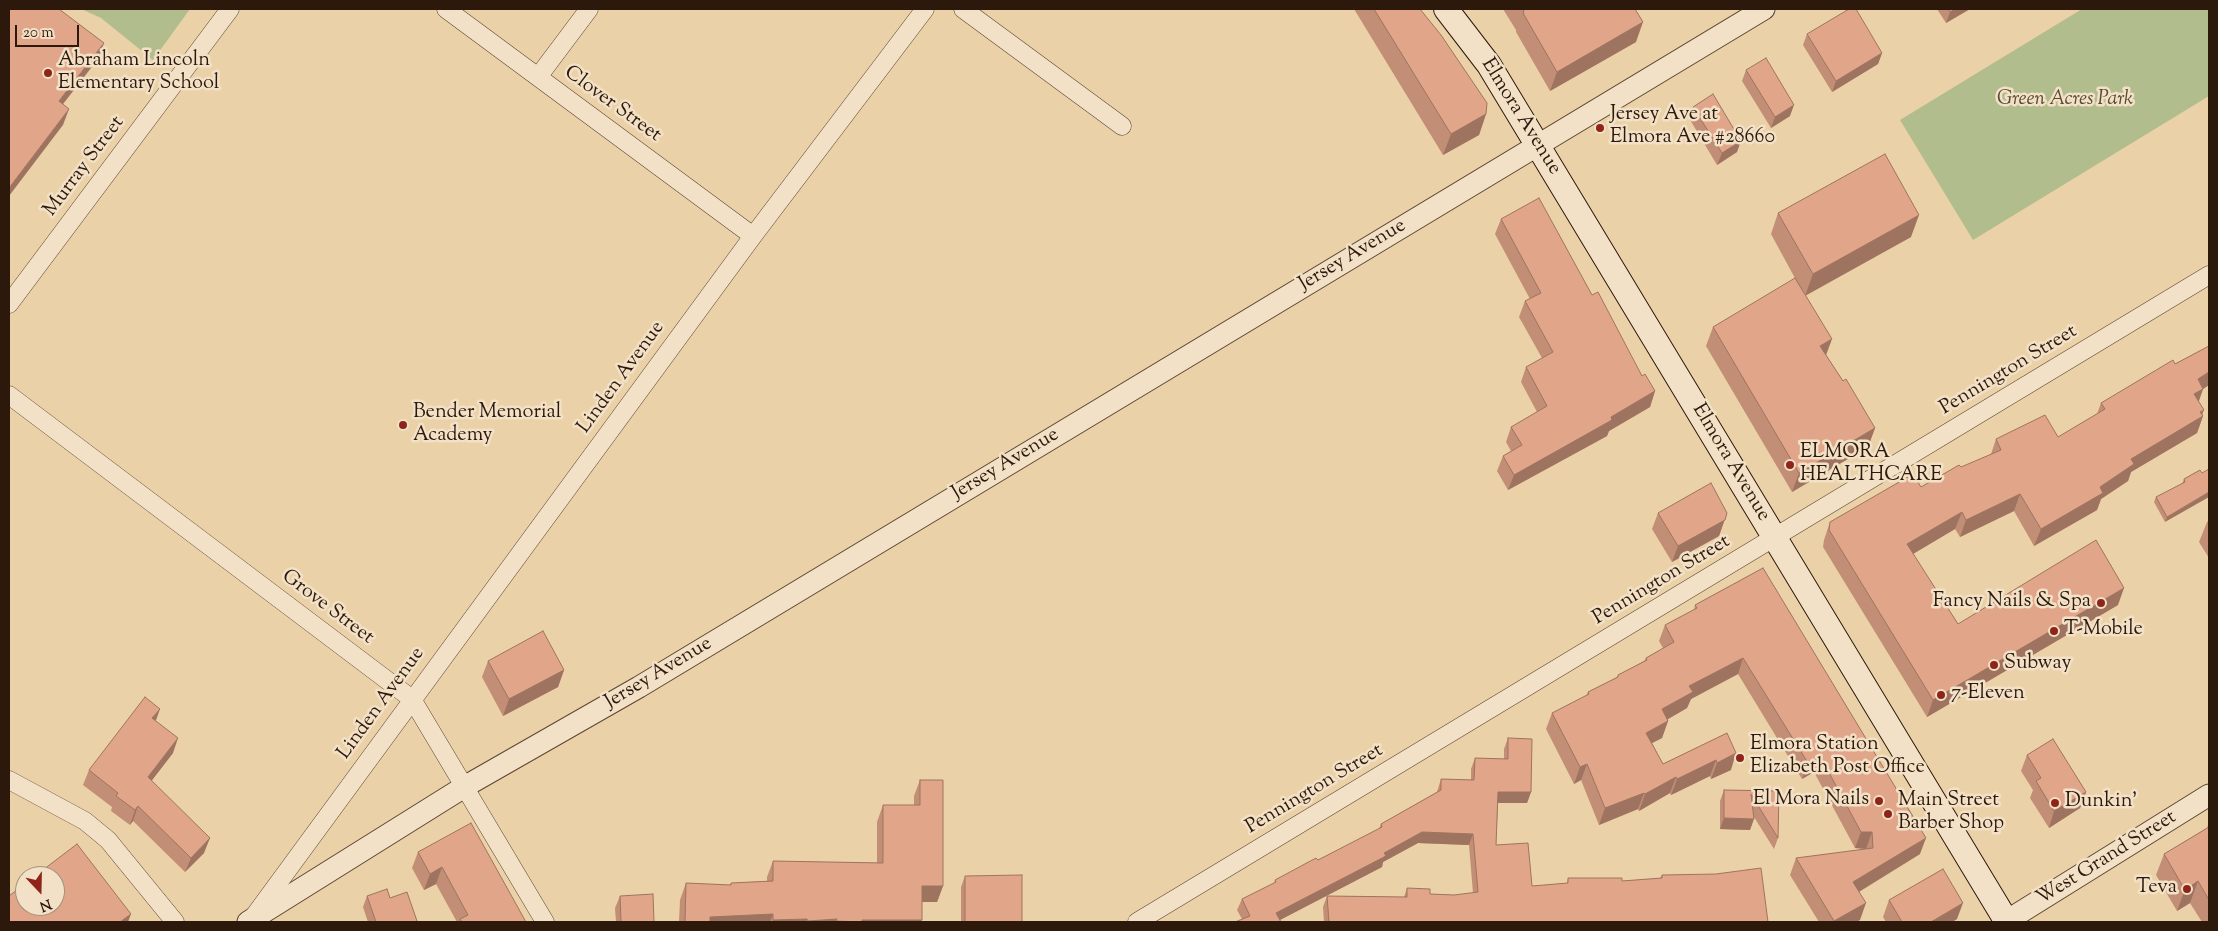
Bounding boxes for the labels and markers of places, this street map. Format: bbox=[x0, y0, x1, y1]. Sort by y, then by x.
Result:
place label: Abraham Lincoln Elementary School bbox=[58, 50, 219, 97]
marker: Abraham Lincoln Elementary School bbox=[42, 67, 54, 79]
place label: Jersey Ave at Elmora Ave #28660 bbox=[1610, 104, 1775, 151]
marker: Jersey Ave at Elmora Ave #28660 bbox=[1594, 122, 1606, 134]
place label: Bender Memorial Academy bbox=[413, 402, 561, 449]
marker: Bender Memorial Academy bbox=[397, 419, 409, 431]
place label: ELMORA HEALTHCARE bbox=[1800, 442, 1942, 489]
marker: ELMORA HEALTHCARE bbox=[1784, 459, 1796, 471]
place label: Fancy Nails & Spa bbox=[1933, 591, 2091, 615]
marker: Fancy Nails & Spa bbox=[2095, 597, 2107, 609]
place label: T-Mobile bbox=[2064, 619, 2143, 643]
marker: T-Mobile bbox=[2048, 625, 2060, 637]
place label: Subway bbox=[2004, 653, 2071, 677]
marker: Subway bbox=[1988, 659, 2000, 671]
place label: 7-Eleven bbox=[1951, 683, 2025, 707]
marker: 7-Eleven bbox=[1935, 689, 1947, 701]
place label: Elmora Station Elizabeth Post Office bbox=[1750, 734, 1925, 781]
marker: Elmora Station Elizabeth Post Office bbox=[1734, 752, 1746, 764]
place label: El Mora Nails bbox=[1753, 789, 1869, 813]
place label: Main Street Barber Shop bbox=[1898, 790, 2004, 837]
place label: Dunkin' bbox=[2065, 791, 2137, 815]
marker: El Mora Nails bbox=[1873, 795, 1885, 807]
marker: Dunkin' bbox=[2049, 797, 2061, 809]
marker: Main Street Barber Shop bbox=[1882, 808, 1894, 820]
place label: Teva bbox=[2136, 877, 2177, 901]
marker: Teva bbox=[2181, 883, 2193, 895]

